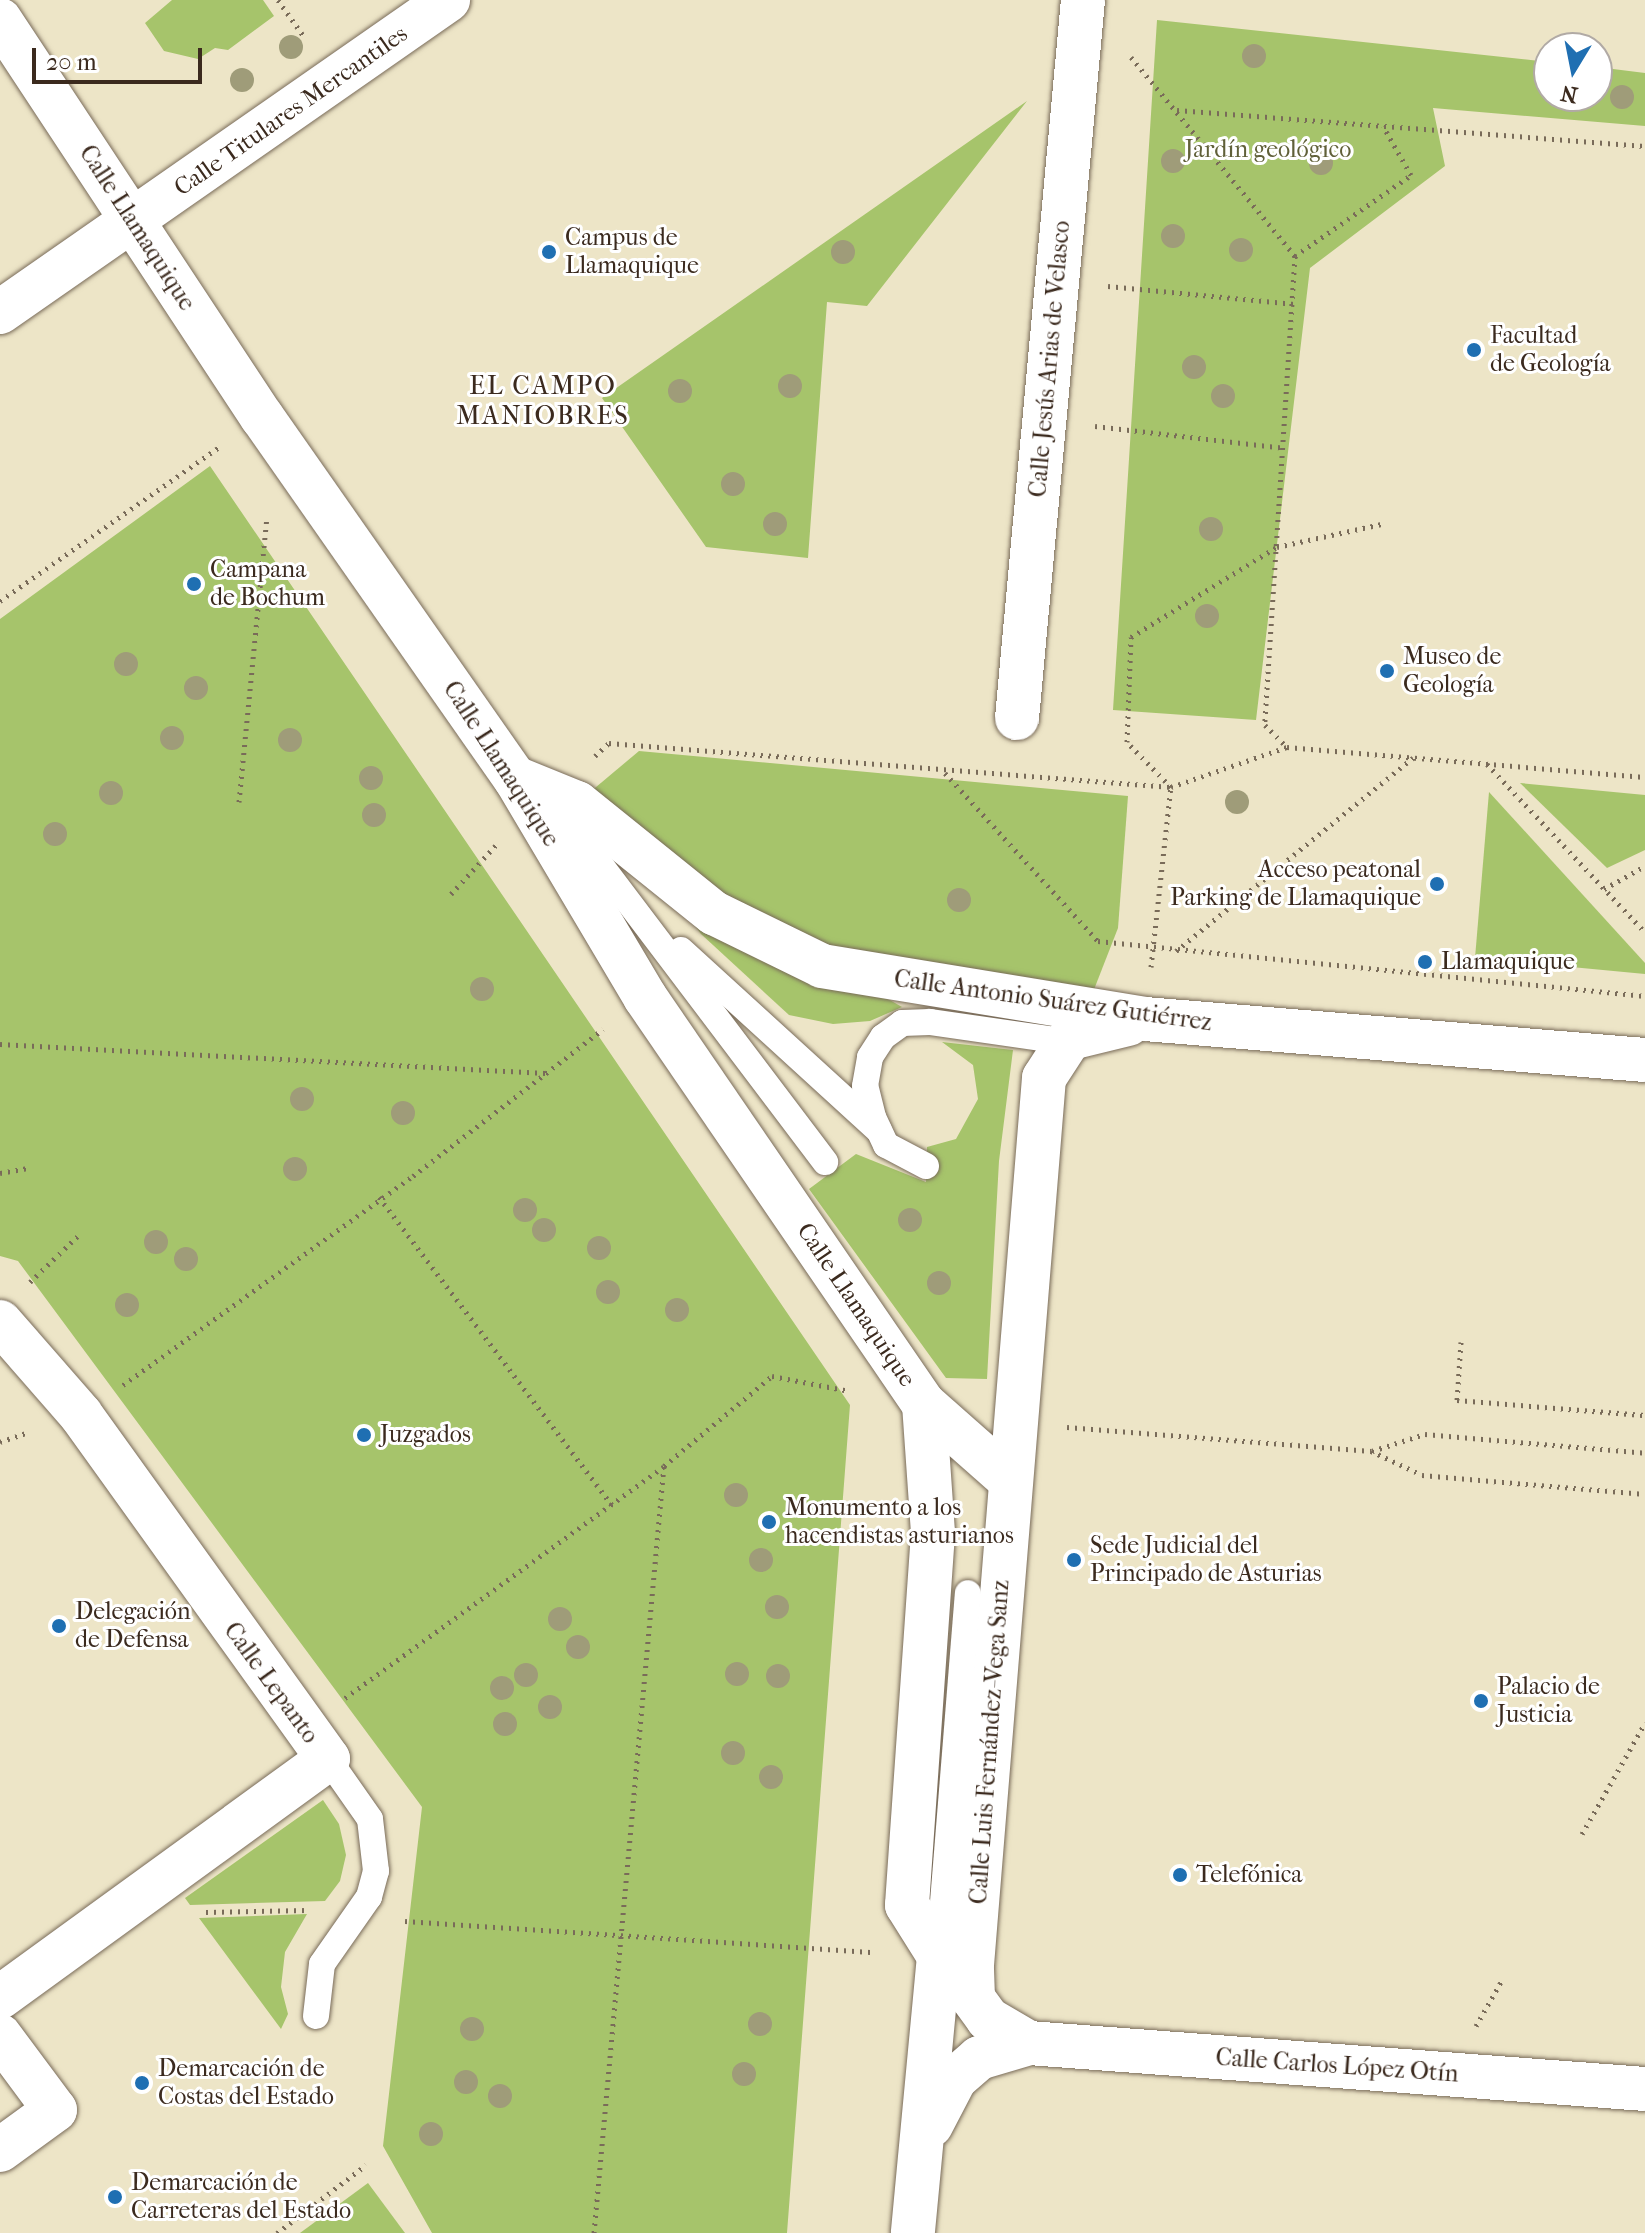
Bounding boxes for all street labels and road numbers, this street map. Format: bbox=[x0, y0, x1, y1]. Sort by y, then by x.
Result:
street label: Calle Titulares Mercantiles bbox=[169, 20, 413, 202]
street label: Calle Llamaquique bbox=[73, 140, 201, 316]
street label: Calle Jesús Arias de Velasco bbox=[1024, 219, 1076, 499]
street label: Calle Llamaquique bbox=[437, 676, 565, 852]
street label: Calle Antonio Suárez Gutiérrez bbox=[892, 964, 1214, 1038]
street label: Calle Llamaquique bbox=[791, 1218, 921, 1392]
street label: Calle Luis Fernández-Vega Sanz bbox=[964, 1579, 1016, 1905]
street label: Calle Lepanto bbox=[217, 1617, 325, 1749]
street label: Calle Carlos López Otín bbox=[1215, 2043, 1459, 2089]

